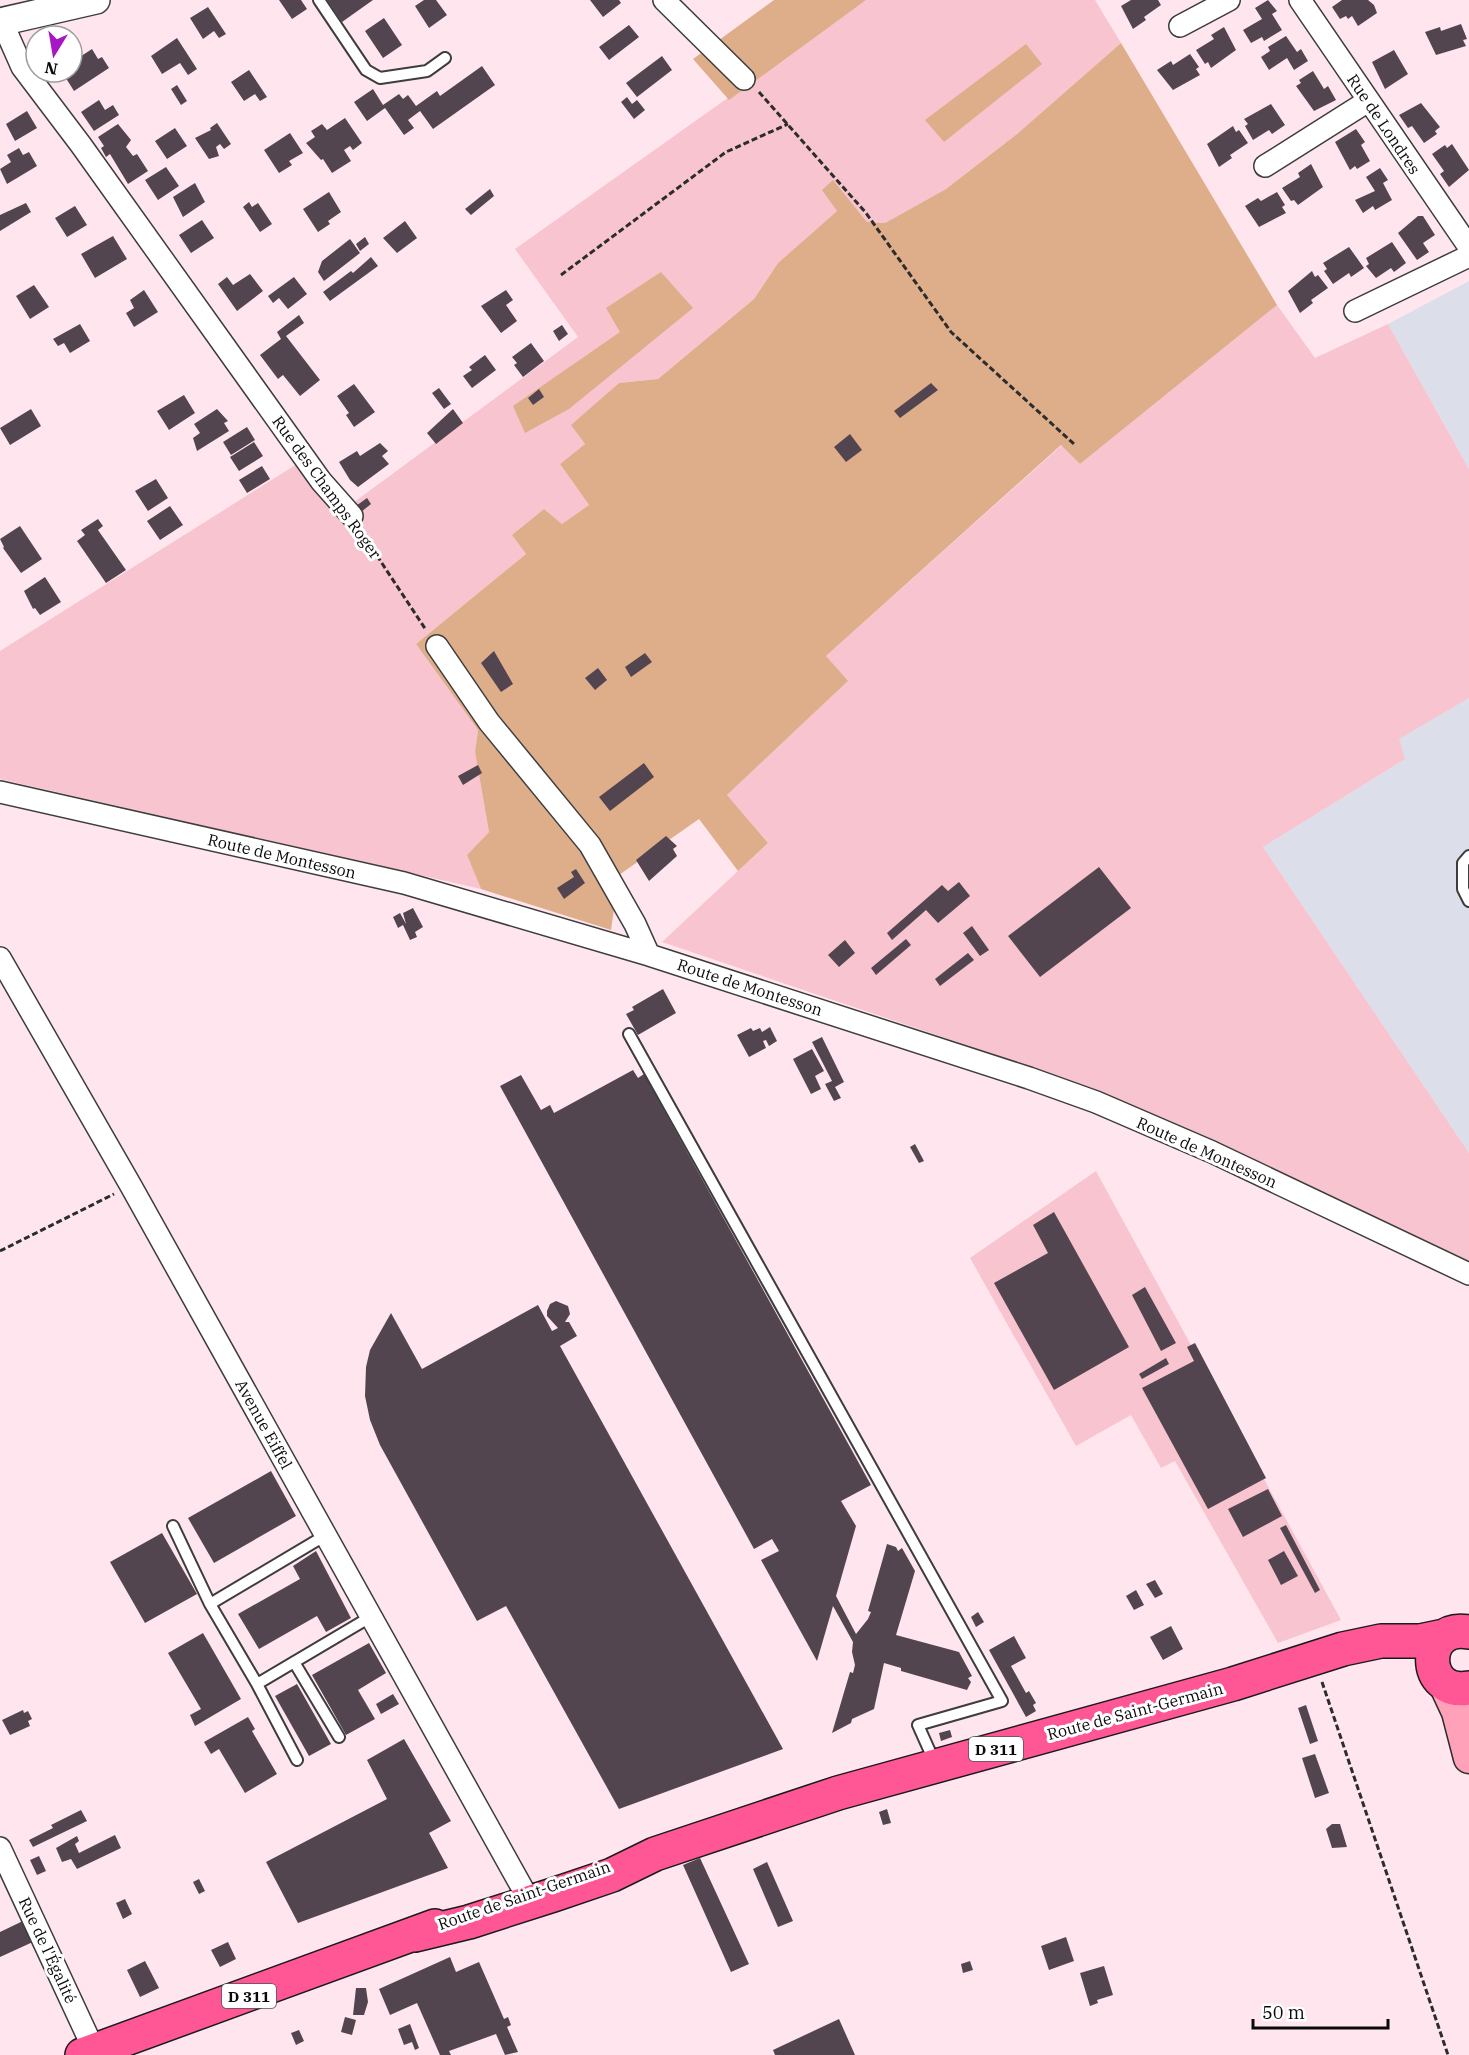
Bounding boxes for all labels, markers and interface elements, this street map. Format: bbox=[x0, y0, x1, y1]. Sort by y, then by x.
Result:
north arrow bbox=[24, 24, 84, 84]
text: N bbox=[43, 58, 59, 80]
street label: Rue de Londres bbox=[1343, 70, 1425, 178]
street label: Rue des Champs Roger bbox=[268, 411, 386, 563]
street label: Route de Montesson bbox=[206, 829, 358, 883]
street label: Route de Montesson bbox=[675, 954, 825, 1020]
street label: Route de Montesson bbox=[1134, 1112, 1280, 1192]
street label: Avenue Eiffel bbox=[231, 1376, 297, 1473]
street label: Route de Saint-Germain bbox=[1045, 1678, 1225, 1744]
road number: D 311 bbox=[969, 1737, 1023, 1761]
street label: Route de Saint-Germain bbox=[435, 1856, 613, 1934]
street label: Rue de l'Égalité bbox=[15, 1893, 82, 2006]
road number: D 311 bbox=[222, 1984, 276, 2008]
scale bar bbox=[1253, 1992, 1388, 2030]
text: 50 m bbox=[1262, 2001, 1305, 2024]

